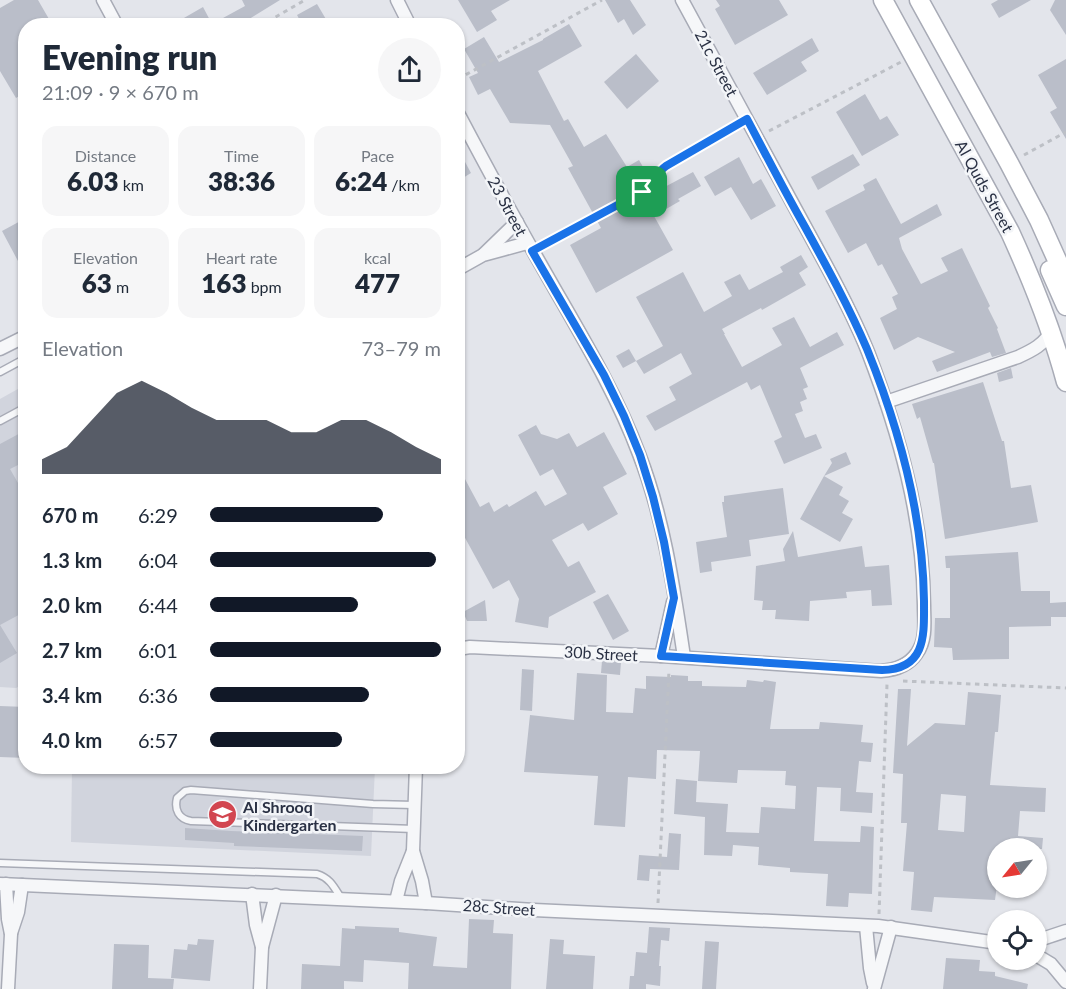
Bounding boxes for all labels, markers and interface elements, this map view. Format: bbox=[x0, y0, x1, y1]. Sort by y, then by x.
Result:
street label: 21c Street bbox=[692, 27, 743, 100]
text: Evening run bbox=[42, 37, 217, 77]
button: share bbox=[378, 38, 441, 101]
text: 21:09 · 9 × 670 m bbox=[42, 80, 199, 104]
street label: Al Quds Street bbox=[952, 137, 1018, 236]
text: Distance bbox=[75, 146, 136, 165]
text: Time bbox=[224, 146, 259, 165]
text: Pace bbox=[361, 146, 394, 165]
text: 6.03 bbox=[67, 165, 119, 197]
text: 38:36 bbox=[208, 165, 275, 197]
text: 6:24 bbox=[335, 165, 387, 197]
pin bbox=[616, 166, 667, 217]
street label: 23 Street bbox=[484, 173, 532, 239]
text: km bbox=[119, 175, 144, 194]
text: /km bbox=[387, 175, 420, 194]
icon: arrive bbox=[625, 175, 658, 208]
text: Elevation bbox=[73, 248, 138, 267]
text: Heart rate bbox=[206, 248, 277, 267]
text: kcal bbox=[364, 248, 391, 267]
text: 63 bbox=[82, 267, 112, 299]
text: 163 bbox=[201, 267, 247, 299]
text: 477 bbox=[355, 267, 400, 299]
text: m bbox=[112, 277, 129, 296]
text: bpm bbox=[247, 277, 282, 296]
text: Elevation bbox=[42, 336, 123, 360]
text: 73–79 m bbox=[361, 336, 441, 360]
text: 670 m bbox=[42, 503, 98, 527]
text: 6:29 bbox=[138, 503, 178, 527]
text: 1.3 km bbox=[42, 548, 102, 572]
text: 6:04 bbox=[138, 548, 178, 572]
text: 2.0 km bbox=[42, 593, 102, 617]
text: 6:44 bbox=[138, 593, 178, 617]
text: 2.7 km bbox=[42, 638, 102, 662]
text: 6:01 bbox=[138, 638, 178, 662]
street label: 30b Street bbox=[564, 642, 639, 664]
text: 3.4 km bbox=[42, 683, 102, 707]
text: 6:36 bbox=[138, 683, 178, 707]
text: 4.0 km bbox=[42, 728, 102, 752]
text: 6:57 bbox=[138, 728, 178, 752]
place label: Al Shrooq Kindergarten bbox=[242, 797, 337, 834]
school or university icon: Al Shrooq Kindergarten bbox=[206, 799, 238, 831]
north arrow bbox=[987, 838, 1047, 898]
map controls bbox=[987, 838, 1047, 970]
street label: 28c Street bbox=[462, 895, 536, 919]
button: locate bbox=[987, 910, 1047, 970]

